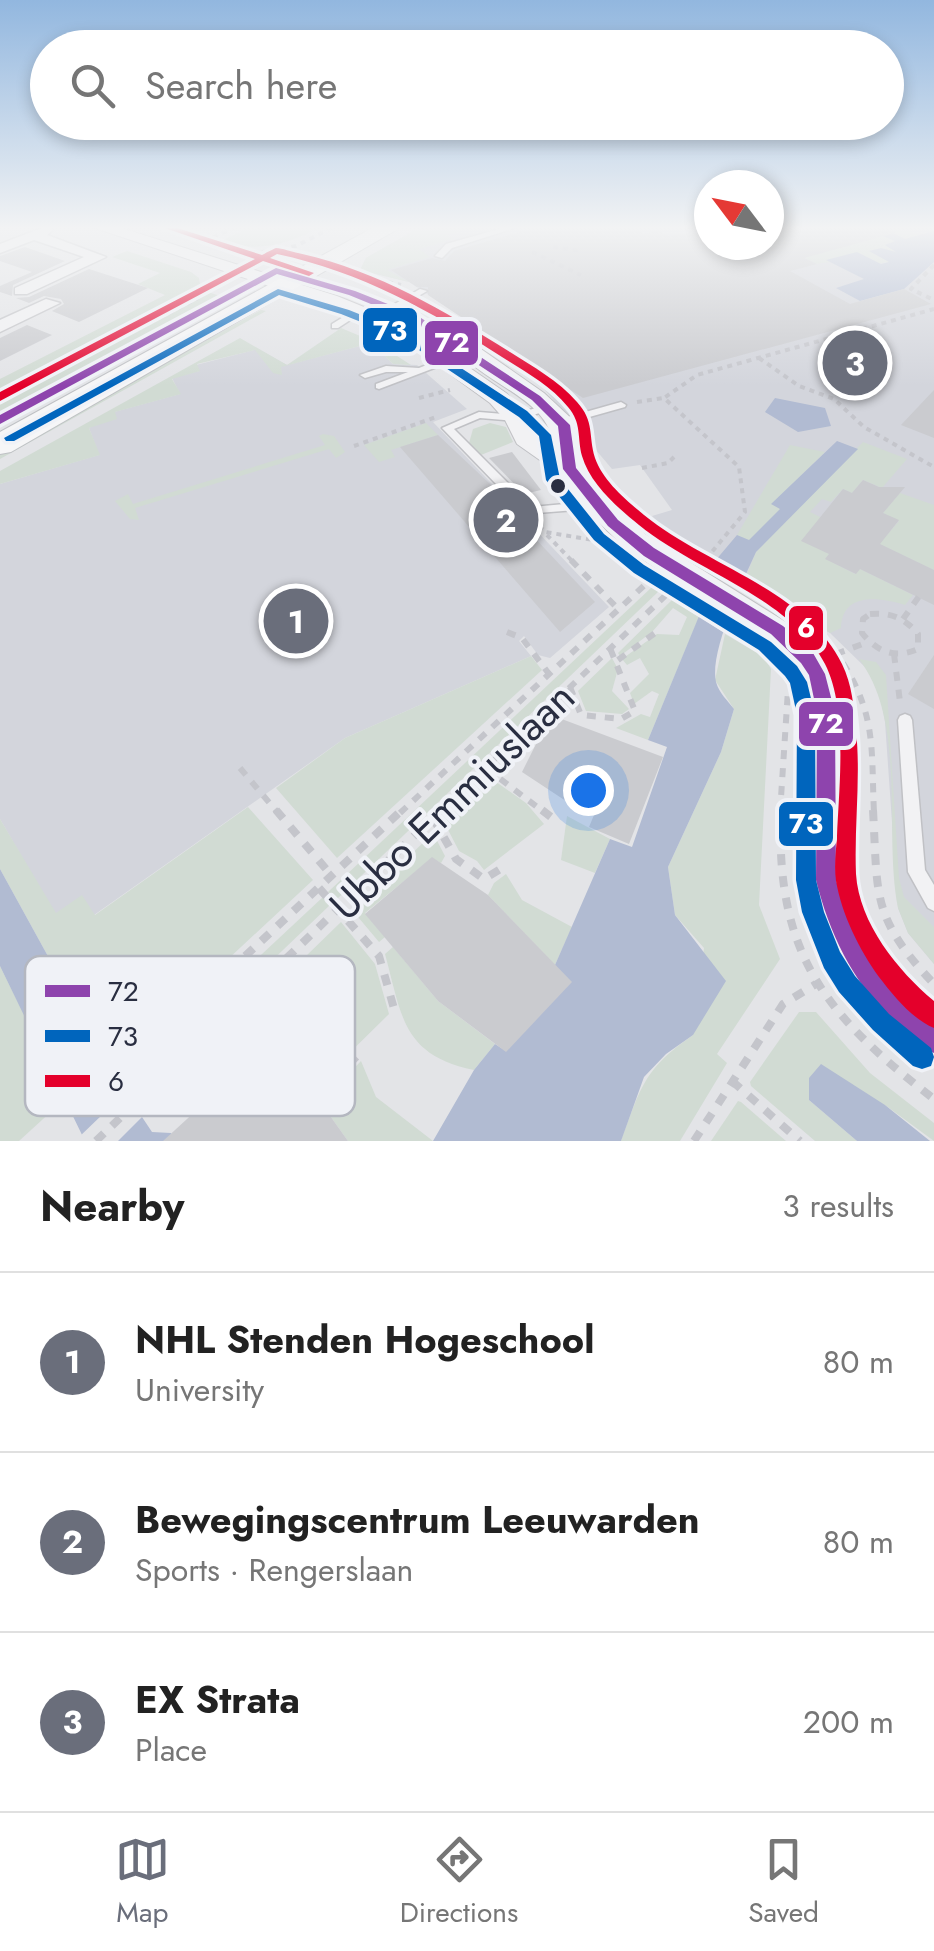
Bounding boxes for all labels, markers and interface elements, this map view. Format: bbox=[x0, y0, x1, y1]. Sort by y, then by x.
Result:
search box bbox=[30, 30, 904, 140]
icon: search bbox=[65, 58, 120, 113]
text: Search here bbox=[145, 58, 337, 113]
north arrow bbox=[694, 170, 784, 260]
line badge: 73 bbox=[361, 306, 419, 354]
text: 73 bbox=[373, 310, 407, 351]
line badge: 72 bbox=[423, 319, 480, 367]
text: 72 bbox=[434, 322, 470, 363]
pin: 3 bbox=[822, 326, 888, 400]
unlabelled marker bbox=[548, 476, 568, 496]
pin: 2 bbox=[474, 482, 538, 558]
pin: 1 bbox=[264, 584, 328, 658]
line badge: 6 bbox=[787, 604, 825, 652]
text: 6 bbox=[797, 607, 815, 648]
street label: Ubbo Emmiuslaan bbox=[316, 668, 588, 934]
line badge: 72 bbox=[797, 700, 855, 748]
text: 72 bbox=[808, 703, 844, 744]
your location bbox=[563, 765, 614, 816]
line badge: 73 bbox=[777, 800, 835, 848]
text: 73 bbox=[789, 803, 823, 844]
legend bbox=[25, 956, 355, 1116]
text: 72 bbox=[108, 971, 139, 1012]
text: 73 bbox=[108, 1016, 138, 1057]
text: 6 bbox=[108, 1061, 124, 1102]
text: Nearby bbox=[40, 1176, 184, 1237]
text: 3 results bbox=[782, 1183, 894, 1229]
text: NHL Stenden Hogeschool bbox=[135, 1312, 595, 1367]
text: 1 bbox=[64, 1339, 81, 1385]
text: 80 m bbox=[823, 1339, 894, 1385]
text: University bbox=[135, 1367, 264, 1413]
text: Bewegingscentrum Leeuwarden bbox=[135, 1492, 700, 1547]
text: 2 bbox=[62, 1519, 83, 1565]
text: 80 m bbox=[823, 1519, 894, 1565]
text: Sports · Rengerslaan bbox=[135, 1547, 413, 1593]
text: EX Strata bbox=[135, 1672, 300, 1727]
text: 3 bbox=[63, 1699, 82, 1745]
text: 200 m bbox=[803, 1699, 894, 1745]
text: Place bbox=[135, 1727, 207, 1773]
tab: Map bbox=[115, 1832, 170, 1933]
tab: Directions bbox=[400, 1832, 518, 1933]
tab: Saved bbox=[748, 1832, 819, 1933]

